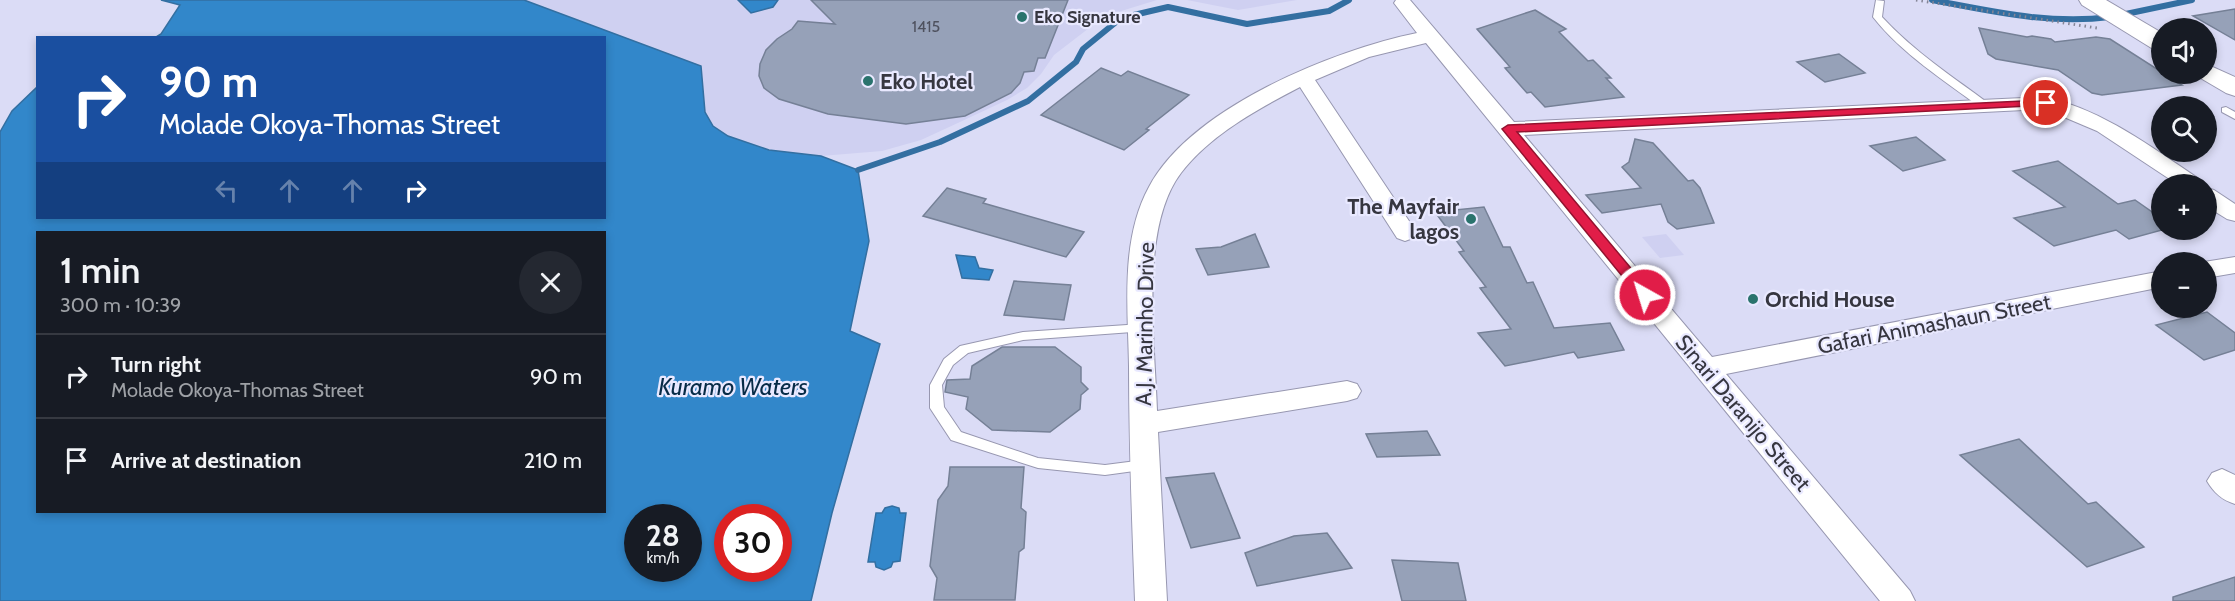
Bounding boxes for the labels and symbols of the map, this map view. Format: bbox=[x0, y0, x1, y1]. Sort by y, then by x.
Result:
place label: Eko Signature bbox=[1034, 6, 1141, 28]
marker: Eko Signature bbox=[1015, 10, 1029, 24]
house number: 1415 bbox=[912, 17, 940, 36]
place label: Eko Hotel bbox=[880, 68, 973, 95]
marker: Eko Hotel bbox=[861, 74, 875, 88]
pin bbox=[2020, 77, 2071, 128]
place label: The Mayfair lagos bbox=[1347, 193, 1460, 245]
marker: The Mayfair lagos bbox=[1464, 212, 1478, 226]
street label: A.J. Marinho Drive bbox=[1130, 242, 1160, 406]
position arrow bbox=[1613, 263, 1677, 327]
place label: Orchid House bbox=[1765, 286, 1895, 313]
street label: Gafari Animashaun Street bbox=[1815, 288, 2053, 360]
marker: Orchid House bbox=[1746, 292, 1760, 306]
street label: Sinari Daranijo Street bbox=[1670, 329, 1817, 497]
water label: Kuramo Waters bbox=[658, 372, 808, 401]
speed limit sign: 30 bbox=[714, 504, 792, 582]

